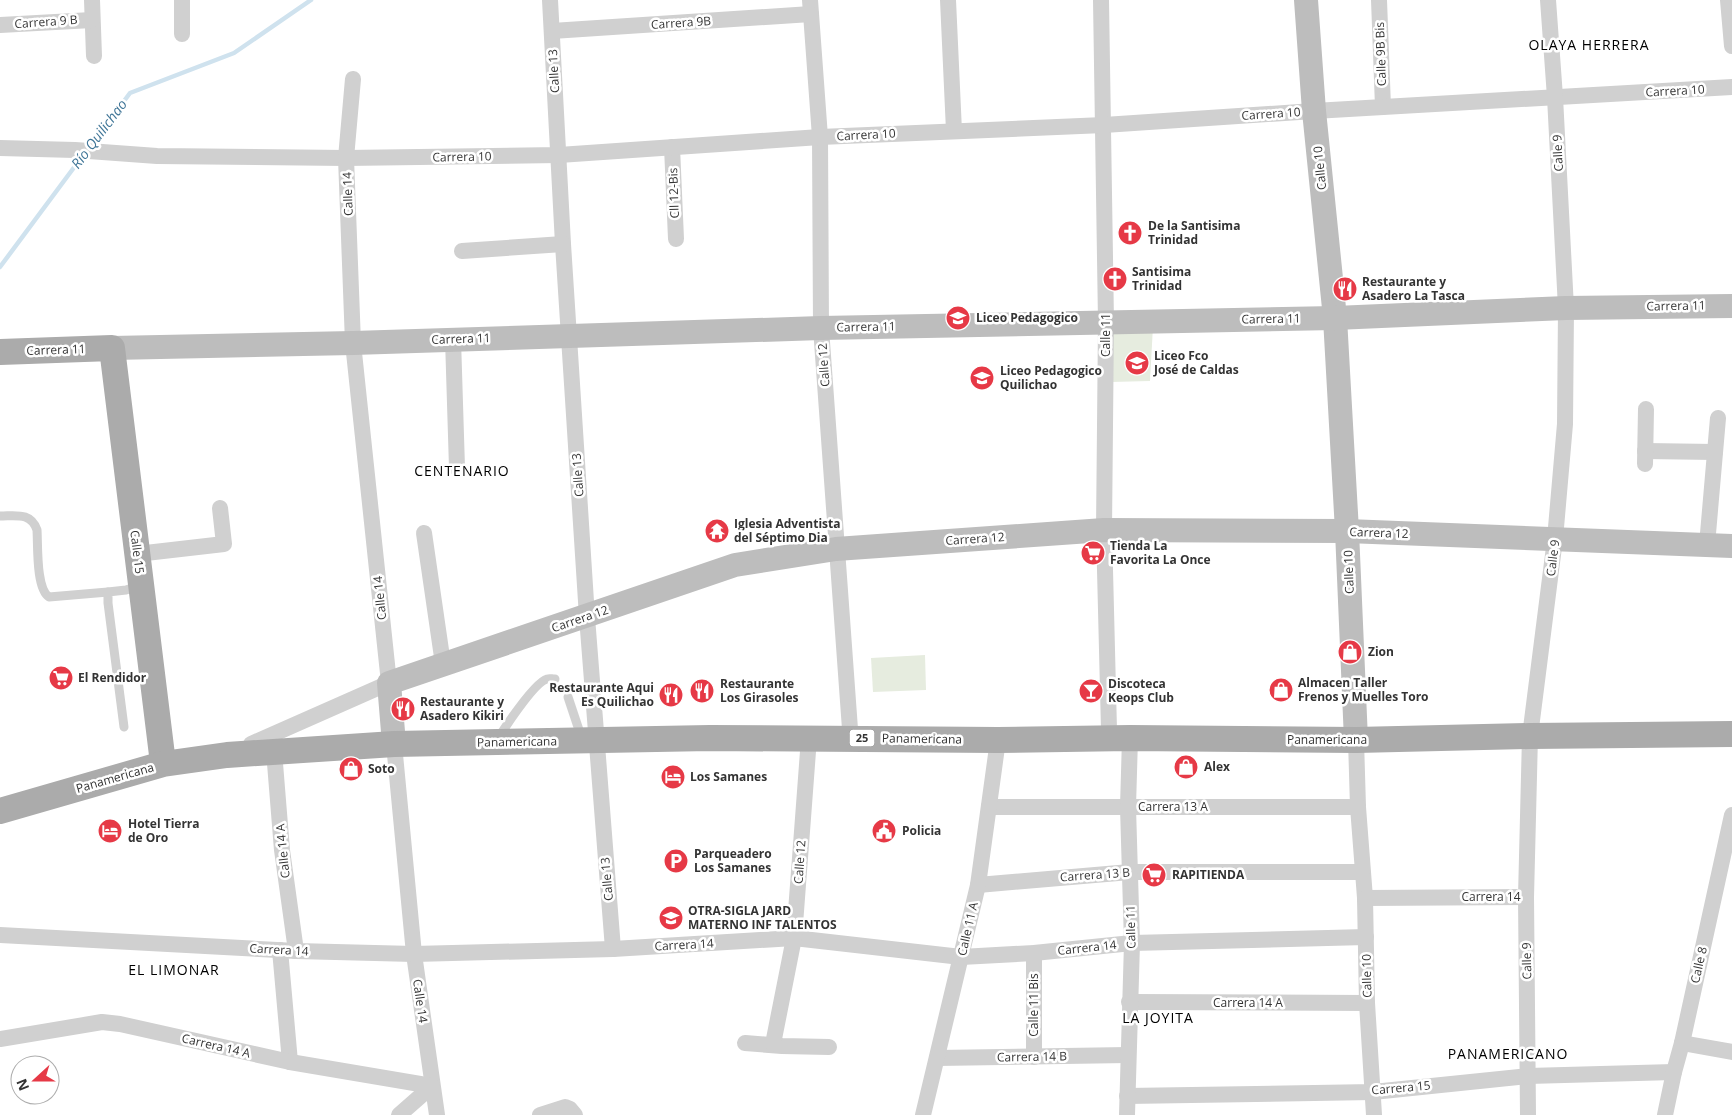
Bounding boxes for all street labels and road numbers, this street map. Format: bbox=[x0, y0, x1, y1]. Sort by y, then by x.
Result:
street label: Carrera 9 B bbox=[14, 11, 78, 32]
street label: Carrera 9B bbox=[650, 12, 712, 33]
street label: Calle 9B Bis bbox=[1371, 21, 1390, 86]
street label: Calle 13 bbox=[544, 49, 563, 93]
street label: Carrera 10 bbox=[1645, 80, 1705, 101]
street label: Carrera 10 bbox=[1241, 103, 1301, 124]
street label: Carrera 10 bbox=[836, 124, 896, 145]
street label: Calle 9 bbox=[1548, 134, 1567, 172]
street label: Calle 10 bbox=[1309, 145, 1330, 191]
street label: Carrera 10 bbox=[432, 147, 492, 166]
street label: Cll 12-Bis bbox=[664, 167, 683, 219]
street label: Calle 14 bbox=[338, 172, 357, 216]
street label: Carrera 11 bbox=[1646, 296, 1706, 315]
street label: Carrera 11 bbox=[1241, 309, 1301, 328]
street label: Calle 11 bbox=[1097, 313, 1114, 357]
street label: Carrera 11 bbox=[836, 317, 896, 336]
street label: Carrera 11 bbox=[431, 329, 491, 348]
street label: Carrera 11 bbox=[26, 340, 86, 359]
street label: Calle 12 bbox=[813, 342, 834, 388]
street label: Calle 13 bbox=[567, 452, 588, 498]
street label: Carrera 12 bbox=[1349, 523, 1409, 542]
street label: Carrera 12 bbox=[945, 528, 1005, 549]
street label: Calle 15 bbox=[126, 529, 149, 575]
street label: Calle 9 bbox=[1542, 538, 1563, 577]
street label: Calle 10 bbox=[1339, 550, 1358, 594]
street label: Calle 14 bbox=[369, 575, 390, 621]
street label: Carrera 12 bbox=[549, 601, 611, 636]
street label: Panamericana bbox=[882, 729, 962, 748]
road number: 25 bbox=[850, 730, 874, 746]
street label: Panamericana bbox=[1287, 731, 1367, 748]
street label: Panamericana bbox=[477, 732, 557, 751]
street label: Panamericana bbox=[74, 758, 156, 797]
street label: Carrera 13 A bbox=[1138, 798, 1208, 815]
street label: Calle 14 A bbox=[271, 823, 294, 879]
street label: Calle 12 bbox=[789, 839, 810, 884]
street label: Calle 13 bbox=[596, 856, 617, 902]
street label: Carrera 13 B bbox=[1059, 864, 1131, 885]
street label: Carrera 14 bbox=[1461, 888, 1521, 905]
street label: Calle 11 A bbox=[953, 900, 982, 957]
street label: Calle 11 bbox=[1122, 905, 1139, 949]
street label: Carrera 14 bbox=[654, 934, 714, 955]
street label: Carrera 14 bbox=[1057, 936, 1117, 959]
street label: Carrera 14 bbox=[249, 939, 309, 960]
street label: Calle 9 bbox=[1518, 942, 1535, 980]
street label: Calle 8 bbox=[1686, 945, 1711, 985]
street label: Calle 10 bbox=[1358, 954, 1375, 998]
street label: Calle 11 Bis bbox=[1025, 973, 1042, 1037]
street label: Calle 14 bbox=[409, 978, 432, 1024]
street label: Carrera 14 A bbox=[1213, 994, 1283, 1011]
street label: Carrera 14 A bbox=[180, 1029, 252, 1062]
street label: Carrera 14 B bbox=[997, 1047, 1067, 1066]
street label: Carrera 15 bbox=[1371, 1076, 1431, 1099]

